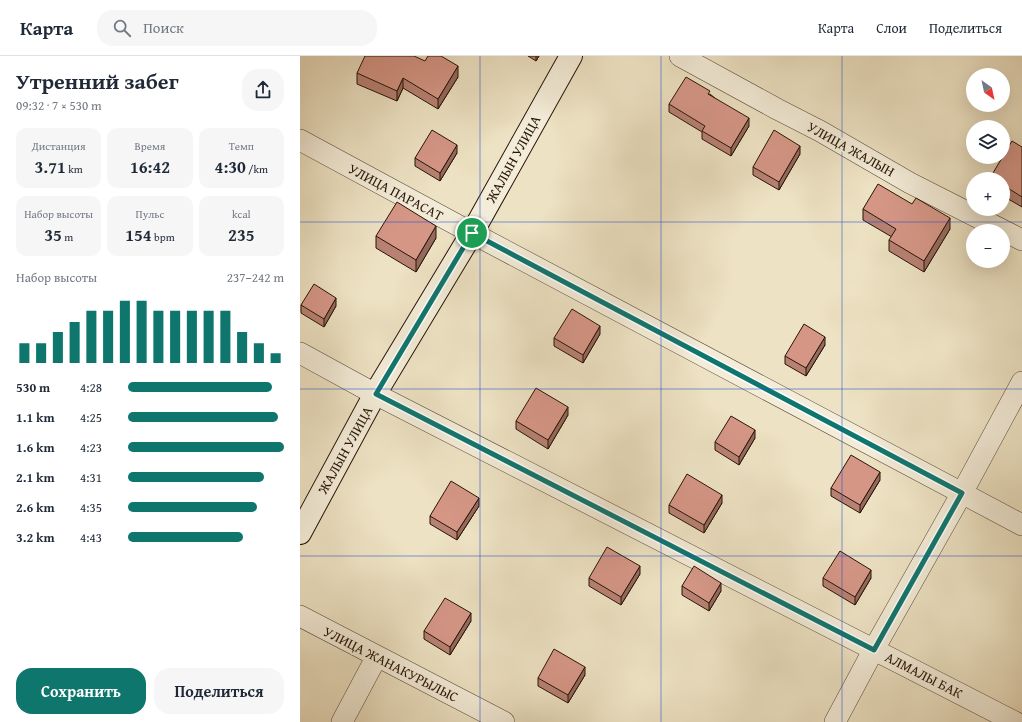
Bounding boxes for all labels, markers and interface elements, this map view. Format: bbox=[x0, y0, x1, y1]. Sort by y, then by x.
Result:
search box bbox=[97, 10, 377, 46]
text: Карта bbox=[20, 14, 73, 42]
icon: search bbox=[111, 17, 133, 39]
text: Поиск bbox=[143, 17, 184, 38]
text: Карта bbox=[818, 18, 854, 38]
text: Слои bbox=[876, 18, 907, 38]
text: Поделиться bbox=[929, 18, 1002, 38]
text: Утренний забег bbox=[16, 65, 179, 97]
north arrow bbox=[966, 68, 1010, 112]
map controls bbox=[966, 68, 1010, 268]
button: share bbox=[242, 69, 284, 111]
text: 09:32 · 7 × 530 m bbox=[16, 96, 102, 115]
street label: ЖАЛЫН УЛИЦА bbox=[480, 111, 546, 207]
street label: УЛИЦА ЖАЛЫН bbox=[804, 117, 898, 181]
button: layers bbox=[966, 120, 1010, 164]
text: Дистанция bbox=[32, 138, 86, 154]
text: Время bbox=[135, 138, 165, 154]
text: Темп bbox=[229, 138, 254, 154]
text: 3.71 bbox=[35, 154, 66, 179]
text: 16:42 bbox=[130, 154, 170, 179]
text: 4:30 bbox=[215, 154, 246, 179]
street label: УЛИЦА ПАРАСАТ bbox=[345, 159, 447, 226]
text: km bbox=[66, 161, 83, 177]
text: /km bbox=[246, 161, 268, 177]
button: + bbox=[966, 172, 1010, 216]
text: Набор высоты bbox=[24, 206, 93, 222]
text: Пульс bbox=[136, 206, 164, 222]
text: kcal bbox=[232, 206, 251, 222]
pin bbox=[455, 216, 489, 250]
text: 35 bbox=[44, 222, 62, 247]
text: 154 bbox=[125, 222, 152, 247]
text: 235 bbox=[228, 222, 255, 247]
icon: arrive bbox=[461, 222, 483, 244]
button: − bbox=[966, 224, 1010, 268]
text: m bbox=[62, 229, 73, 245]
text: bpm bbox=[152, 229, 175, 245]
text: Набор высоты bbox=[16, 268, 97, 287]
text: 237–242 m bbox=[227, 268, 284, 287]
text: 530 m bbox=[16, 378, 50, 397]
text: 4:28 bbox=[80, 378, 102, 397]
street label: ЖАЛЫН УЛИЦА bbox=[312, 402, 378, 498]
text: 1.1 km bbox=[16, 408, 55, 427]
text: 4:25 bbox=[80, 408, 102, 427]
text: 1.6 km bbox=[16, 438, 55, 457]
text: 4:23 bbox=[80, 438, 102, 457]
text: 2.1 km bbox=[16, 468, 55, 487]
text: 4:31 bbox=[80, 468, 102, 487]
text: 2.6 km bbox=[16, 498, 55, 517]
text: 4:35 bbox=[80, 498, 102, 517]
text: 3.2 km bbox=[16, 528, 55, 547]
text: 4:43 bbox=[80, 528, 102, 547]
street label: УЛИЦА ЖАНАКУРЫЛЫС bbox=[320, 621, 462, 707]
street label: АЛМАЛЫ БАК bbox=[882, 647, 967, 703]
button: Сохранить bbox=[16, 668, 146, 714]
button: Поделиться bbox=[154, 668, 284, 714]

